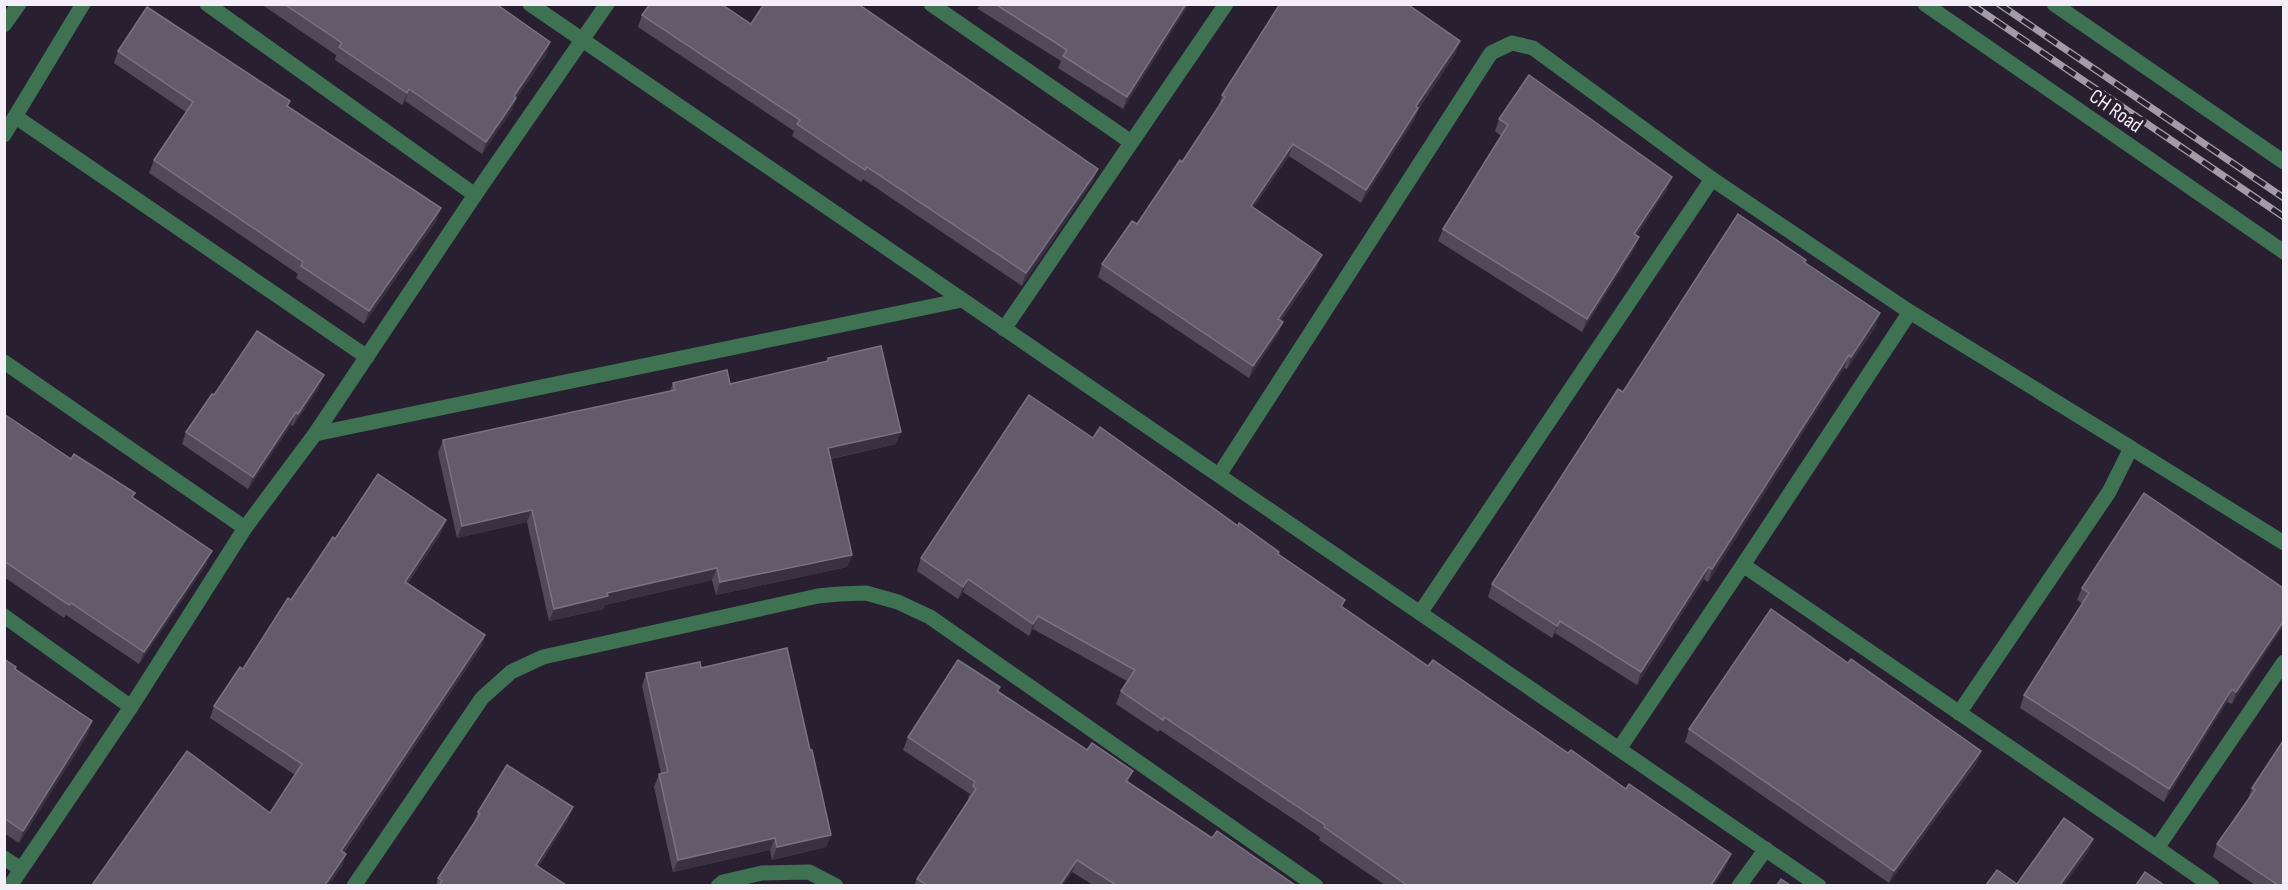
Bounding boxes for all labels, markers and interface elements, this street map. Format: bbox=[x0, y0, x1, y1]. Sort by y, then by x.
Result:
street label: CH Road bbox=[2085, 84, 2147, 138]

